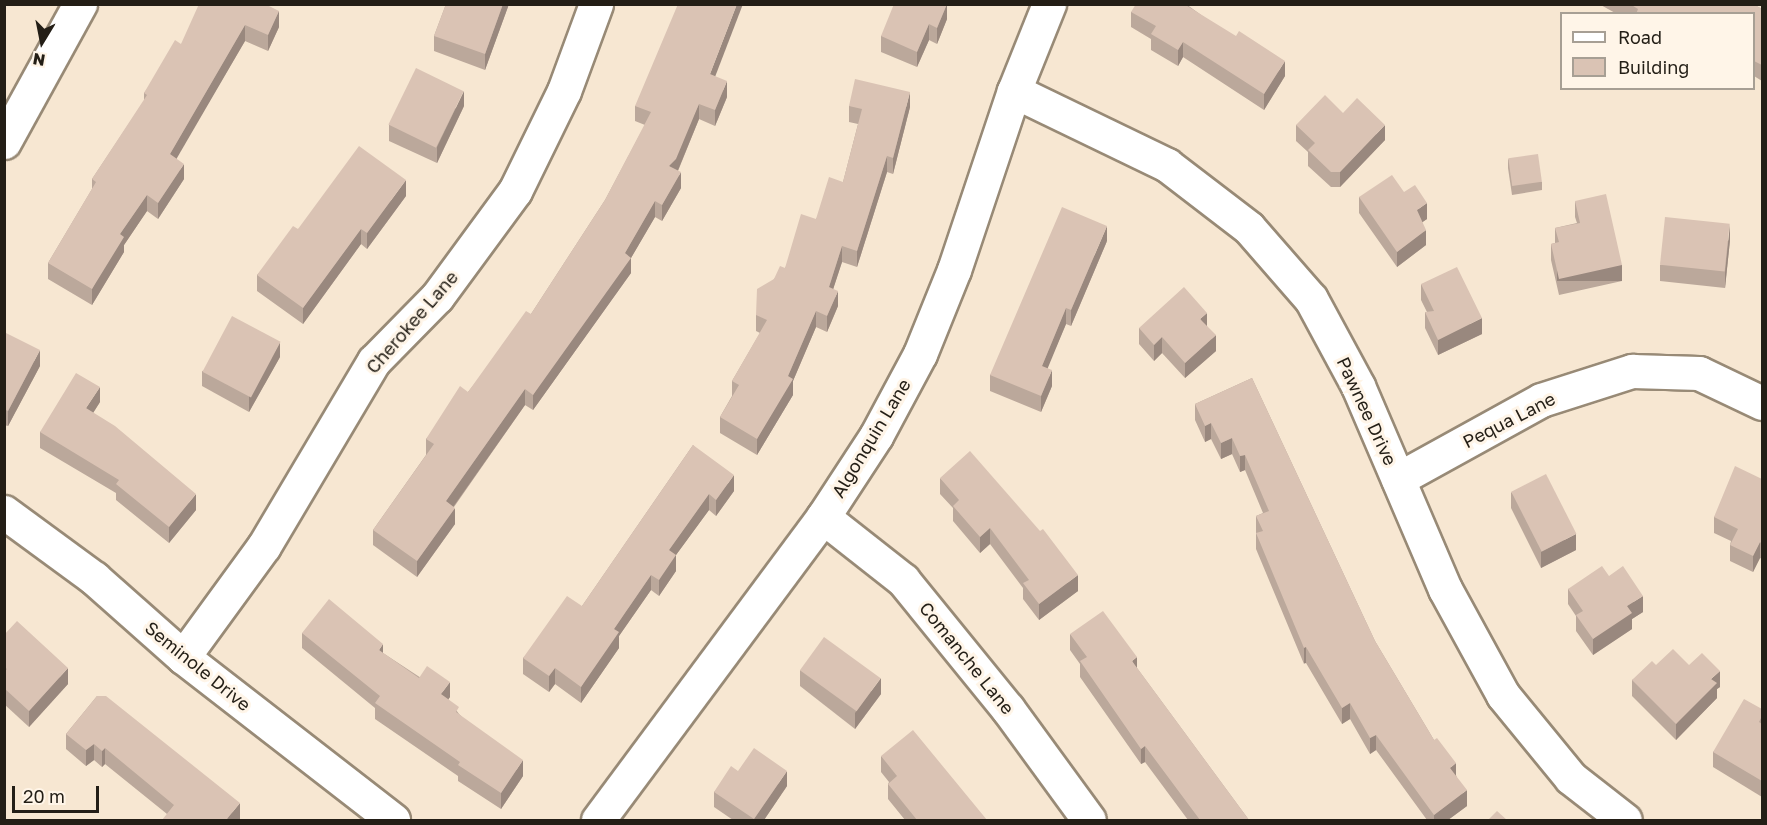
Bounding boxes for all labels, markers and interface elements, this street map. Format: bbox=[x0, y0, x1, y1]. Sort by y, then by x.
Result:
north arrow bbox=[12, 12, 72, 72]
legend bbox=[1560, 12, 1755, 90]
text: Road bbox=[1618, 26, 1662, 48]
text: N bbox=[31, 49, 47, 71]
text: Building bbox=[1618, 56, 1689, 78]
street label: Cherokee Lane bbox=[362, 266, 462, 378]
street label: Pawnee Drive bbox=[1332, 353, 1402, 469]
street label: Algonquin Lane bbox=[827, 375, 915, 501]
street label: Pequa Lane bbox=[1459, 387, 1559, 453]
street label: Comanche Lane bbox=[915, 598, 1019, 718]
street label: Seminole Drive bbox=[141, 617, 255, 715]
scale bar bbox=[15, 774, 102, 812]
text: 20 m bbox=[23, 785, 65, 807]

